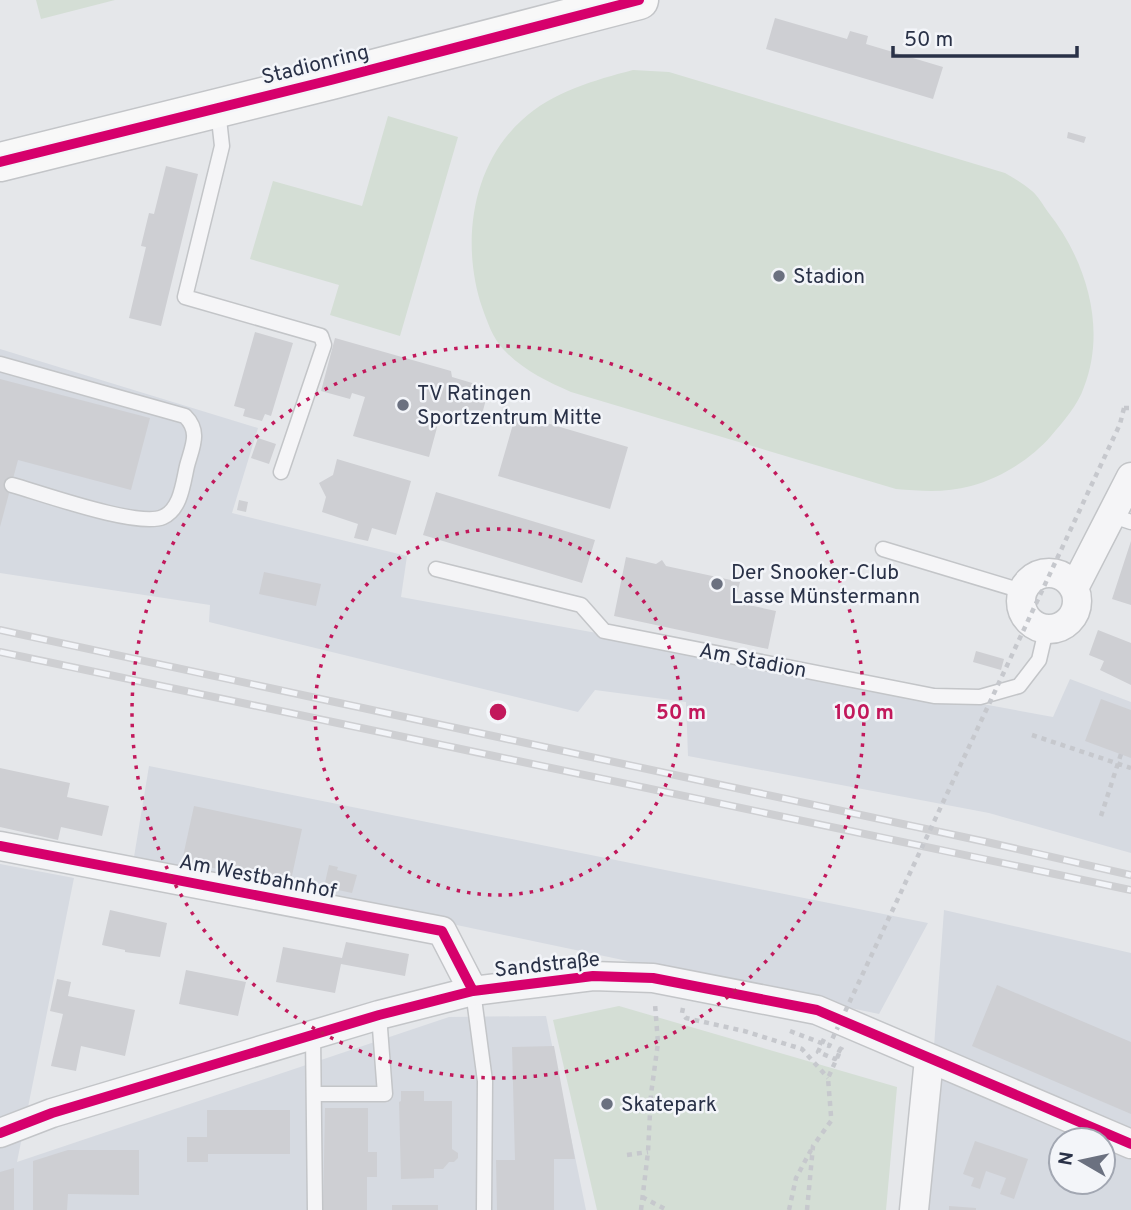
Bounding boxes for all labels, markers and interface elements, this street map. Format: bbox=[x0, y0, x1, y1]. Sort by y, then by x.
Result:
scale bar bbox=[893, 14, 1077, 58]
text: 50 m bbox=[904, 27, 953, 54]
street label: Stadionring bbox=[259, 39, 372, 92]
place label: Stadion bbox=[793, 264, 865, 291]
marker: Stadion bbox=[771, 268, 787, 284]
place label: TV Ratingen Sportzentrum Mitte bbox=[417, 381, 602, 432]
marker: TV Ratingen Sportzentrum Mitte bbox=[395, 397, 411, 413]
place label: Der Snooker-Club Lasse Münstermann bbox=[731, 560, 920, 611]
marker: Der Snooker-Club Lasse Münstermann bbox=[709, 576, 725, 592]
street label: Am Stadion bbox=[697, 638, 809, 685]
centre of rings bbox=[486, 700, 510, 724]
text: 50 m bbox=[656, 700, 706, 727]
text: 100 m bbox=[834, 700, 894, 727]
street label: Am Westbahnhof bbox=[177, 849, 339, 906]
street label: Sandstraße bbox=[493, 947, 601, 984]
place label: Skatepark bbox=[621, 1092, 717, 1119]
marker: Skatepark bbox=[599, 1096, 615, 1112]
north arrow bbox=[1047, 1126, 1117, 1196]
text: N bbox=[1054, 1150, 1080, 1167]

